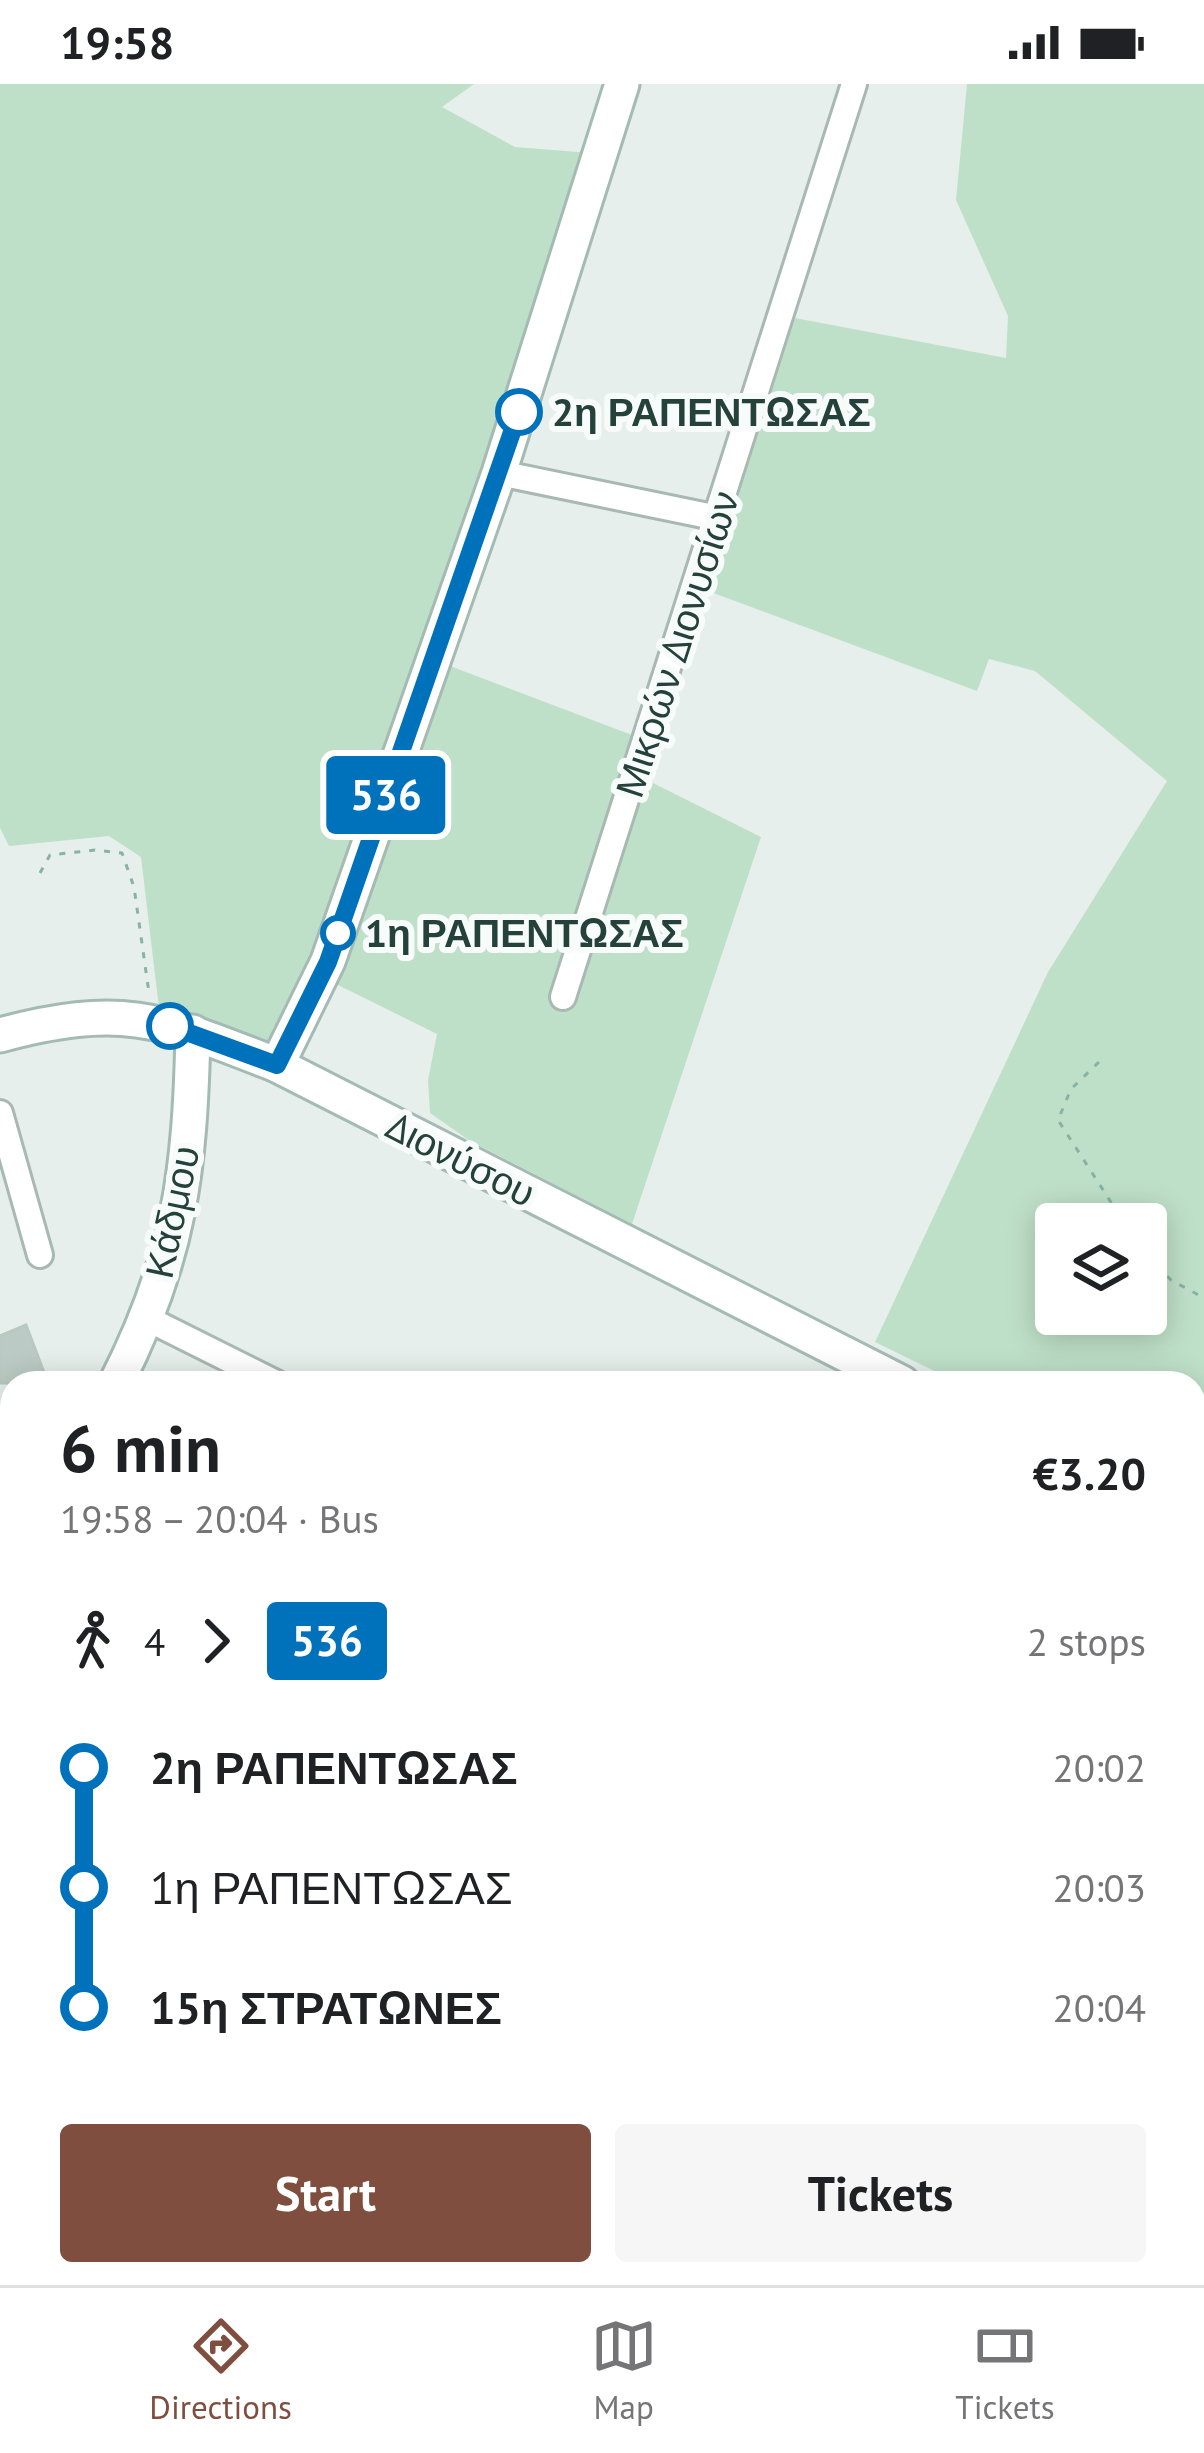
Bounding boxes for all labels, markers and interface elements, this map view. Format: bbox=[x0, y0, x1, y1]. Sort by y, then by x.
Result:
text: 19:58 bbox=[60, 13, 174, 71]
place label: 2η ΡΑΠΕΝΤΩΣΑΣ bbox=[552, 386, 871, 437]
marker: 2η ΡΑΠΕΝΤΩΣΑΣ bbox=[497, 390, 541, 434]
street label: Μικρών Διονυσίων bbox=[603, 484, 750, 804]
line badge: 536 bbox=[317, 756, 455, 834]
text: 536 bbox=[350, 767, 422, 822]
place label: 1η ΡΑΠΕΝΤΩΣΑΣ bbox=[365, 907, 684, 958]
marker: 1η ΡΑΠΕΝΤΩΣΑΣ bbox=[322, 917, 354, 949]
unlabelled marker bbox=[148, 1004, 192, 1048]
street label: Διονύσου bbox=[378, 1099, 544, 1218]
street label: Κάδμου bbox=[133, 1141, 210, 1283]
map controls bbox=[1035, 1203, 1167, 1335]
button: layers bbox=[1035, 1203, 1167, 1335]
text: 6 min bbox=[60, 1405, 221, 1490]
text: €3.20 bbox=[1033, 1444, 1146, 1502]
text: 19:58 – 20:04 · Bus bbox=[60, 1493, 379, 1544]
icon: walk bbox=[60, 1608, 126, 1674]
icon: forward bbox=[183, 1608, 249, 1674]
text: 536 bbox=[291, 1613, 363, 1668]
text: 4 bbox=[144, 1616, 165, 1667]
text: 2 stops bbox=[1027, 1616, 1146, 1667]
text: 2η ΡΑΠΕΝΤΩΣΑΣ bbox=[150, 1738, 518, 1796]
text: 20:02 bbox=[1052, 1742, 1146, 1793]
text: 1η ΡΑΠΕΝΤΩΣΑΣ bbox=[150, 1858, 513, 1916]
text: 20:03 bbox=[1052, 1862, 1146, 1913]
text: 15η ΣΤΡΑΤΩΝΕΣ bbox=[150, 1978, 502, 2036]
text: 20:04 bbox=[1052, 1982, 1146, 2033]
button: Start bbox=[60, 2124, 591, 2262]
button: Tickets bbox=[615, 2124, 1146, 2262]
tab: Directions bbox=[149, 2313, 292, 2428]
tab: Map bbox=[591, 2313, 657, 2428]
tab: Tickets bbox=[955, 2313, 1055, 2428]

